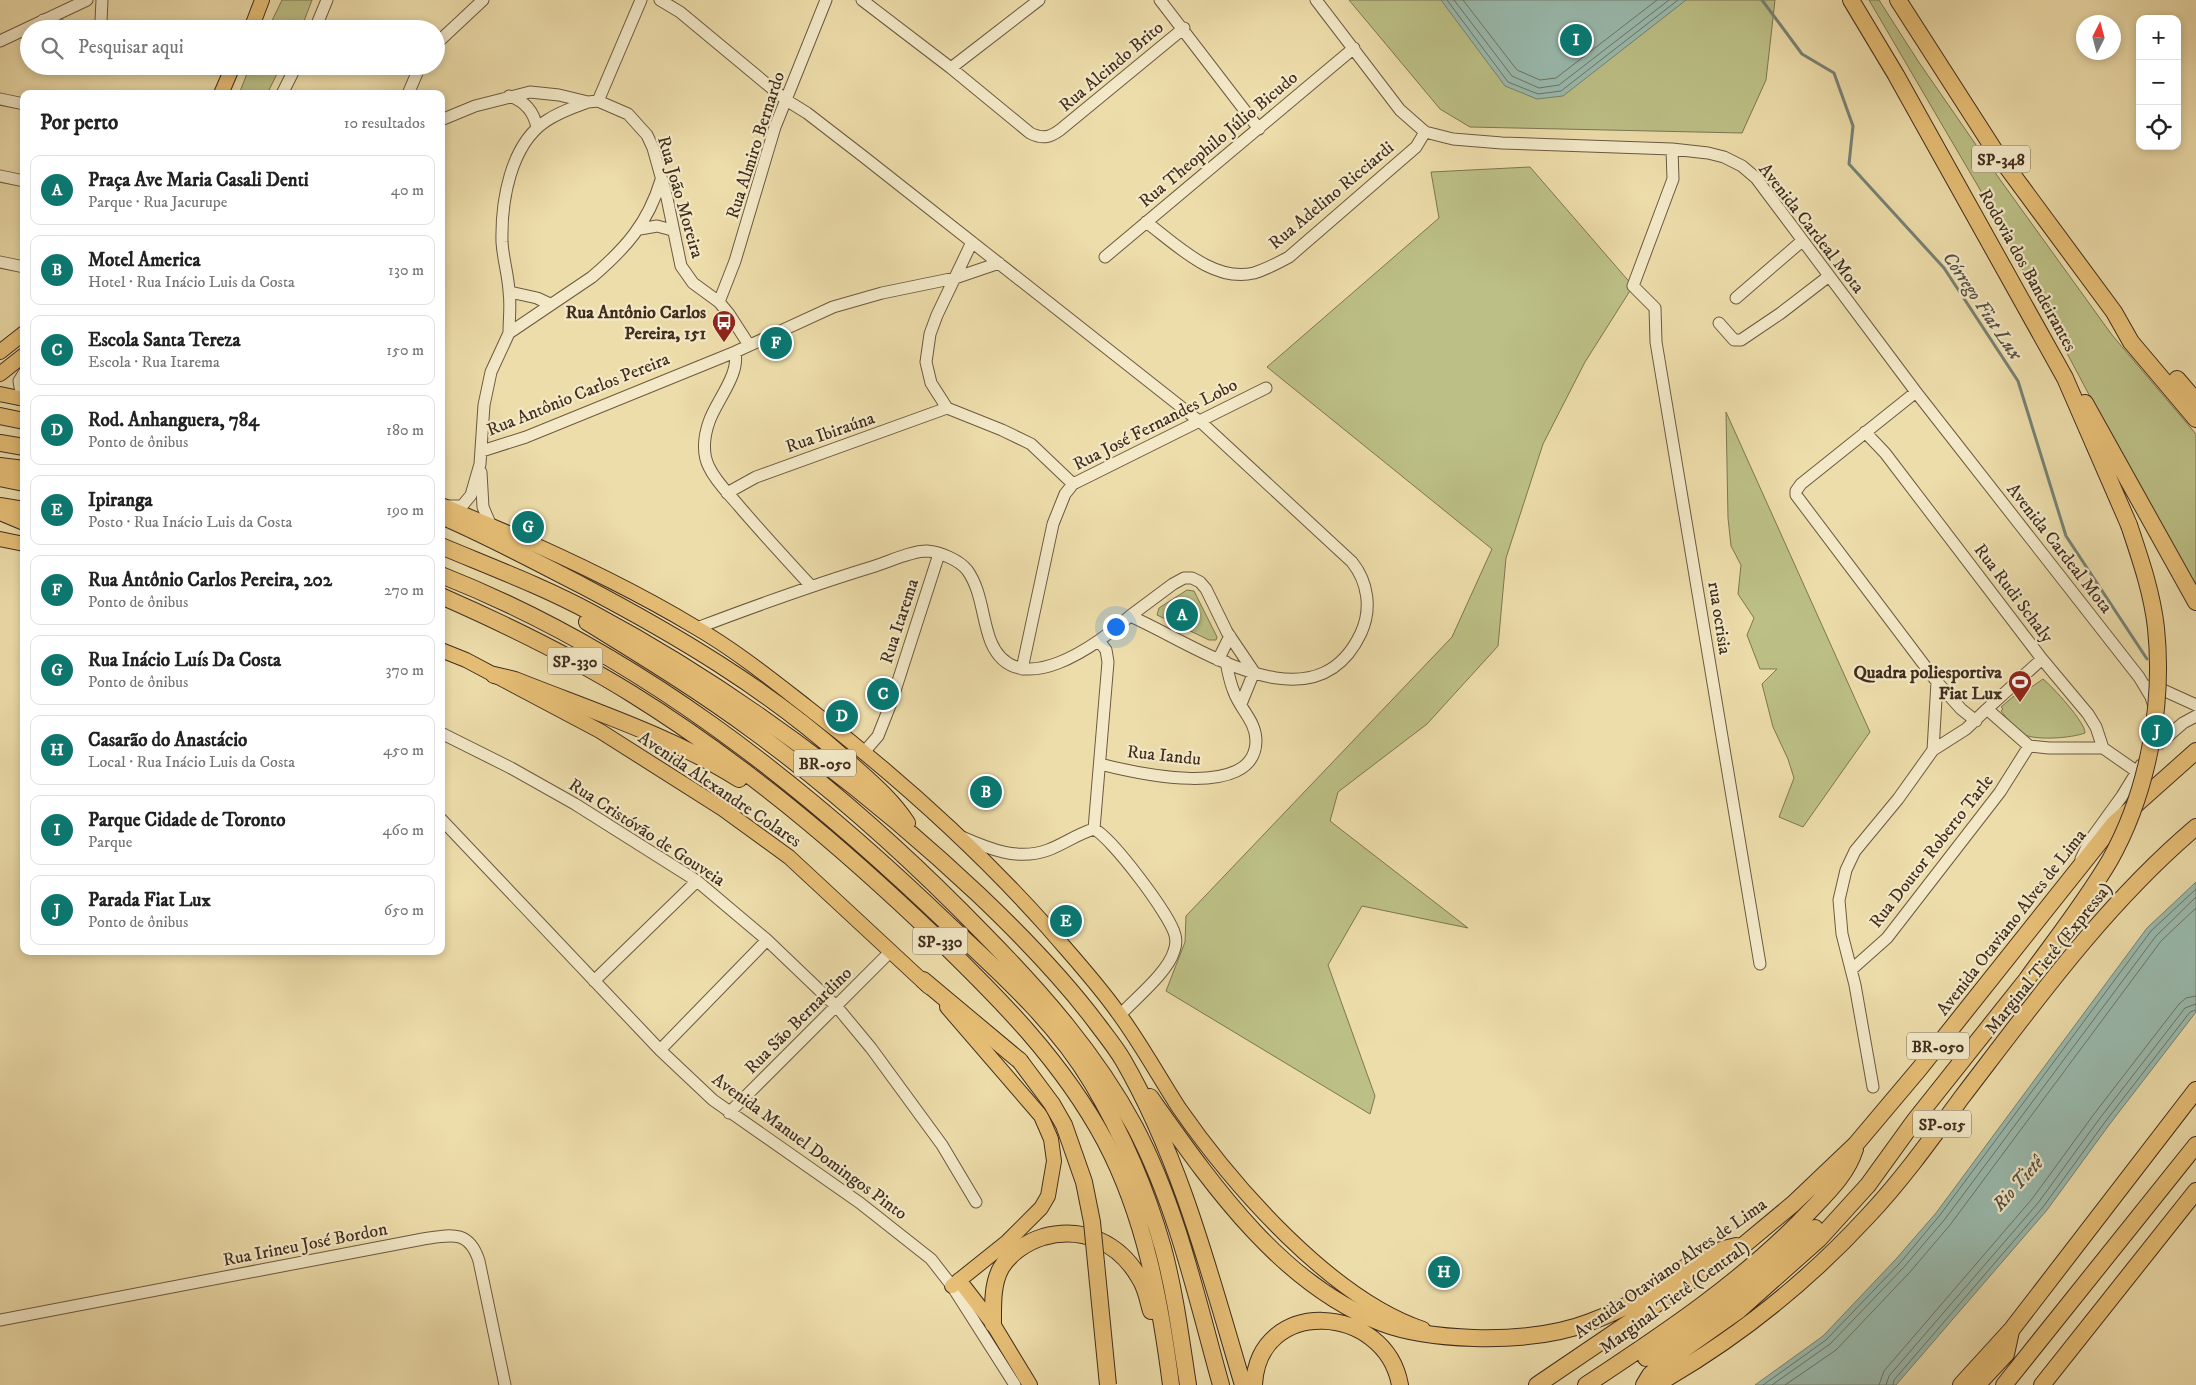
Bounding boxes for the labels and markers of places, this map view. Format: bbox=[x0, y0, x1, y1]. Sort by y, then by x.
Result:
pin: I bbox=[1560, 21, 1592, 59]
place label: Rua Antônio Carlos Pereira, 151 bbox=[566, 302, 706, 345]
bus stop icon: Rua Antônio Carlos Pereira, 151 bbox=[711, 309, 737, 343]
pin: F bbox=[760, 324, 792, 362]
pin: G bbox=[512, 508, 544, 546]
pin: A bbox=[1166, 596, 1198, 634]
place label: Quadra poliesportiva Fiat Lux bbox=[1853, 662, 2002, 705]
sports icon: Quadra poliesportiva Fiat Lux bbox=[2007, 669, 2033, 703]
pin: C bbox=[867, 675, 899, 713]
pin: D bbox=[826, 697, 858, 735]
pin: J bbox=[2141, 712, 2173, 750]
pin: B bbox=[970, 773, 1002, 811]
pin: E bbox=[1050, 902, 1082, 940]
pin: H bbox=[1428, 1253, 1460, 1291]

